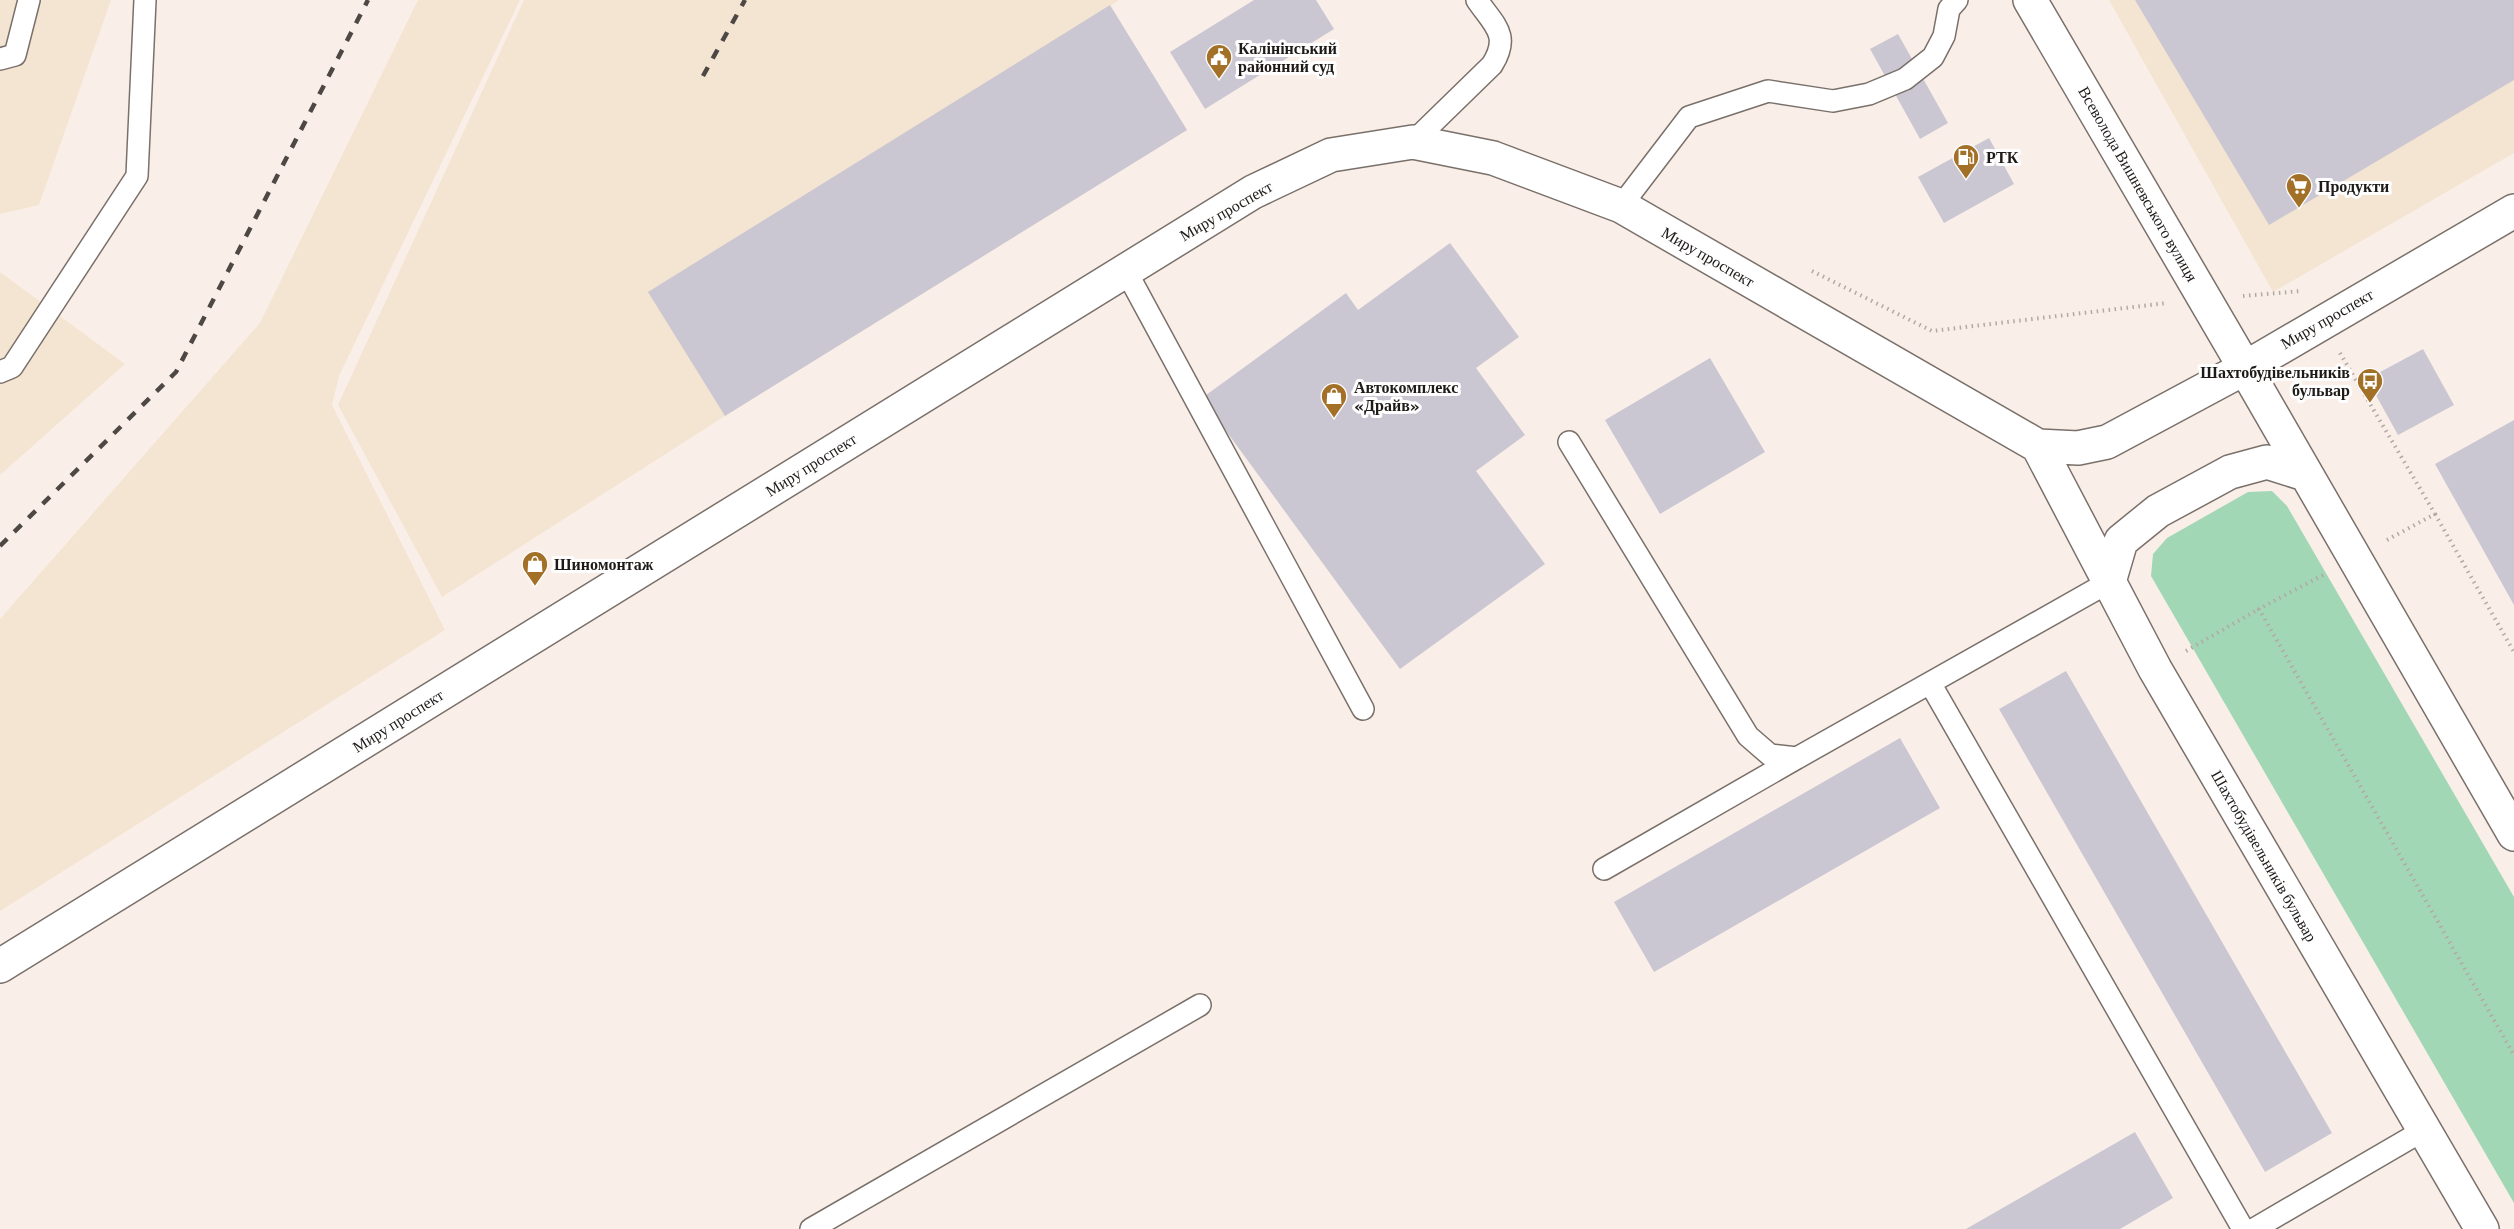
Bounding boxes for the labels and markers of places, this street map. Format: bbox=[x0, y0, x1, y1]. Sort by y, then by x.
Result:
place label: Калінінський районний суд bbox=[1238, 40, 1337, 76]
public building icon: Калінінський районний суд bbox=[1204, 42, 1234, 80]
fuel station icon: РТК bbox=[1951, 142, 1981, 180]
place label: РТК bbox=[1986, 149, 2019, 166]
supermarket icon: Продукти bbox=[2284, 171, 2314, 209]
place label: Продукти bbox=[2318, 178, 2389, 196]
place label: Шахтобудівельників бульвар bbox=[2200, 364, 2350, 400]
bus stop icon: Шахтобудівельників бульвар bbox=[2355, 366, 2385, 404]
place label: Автокомплекс «Драйв» bbox=[1354, 379, 1458, 415]
shop icon: Автокомплекс «Драйв» bbox=[1319, 381, 1349, 419]
shop icon: Шиномонтаж bbox=[520, 549, 550, 587]
place label: Шиномонтаж bbox=[554, 556, 654, 573]

